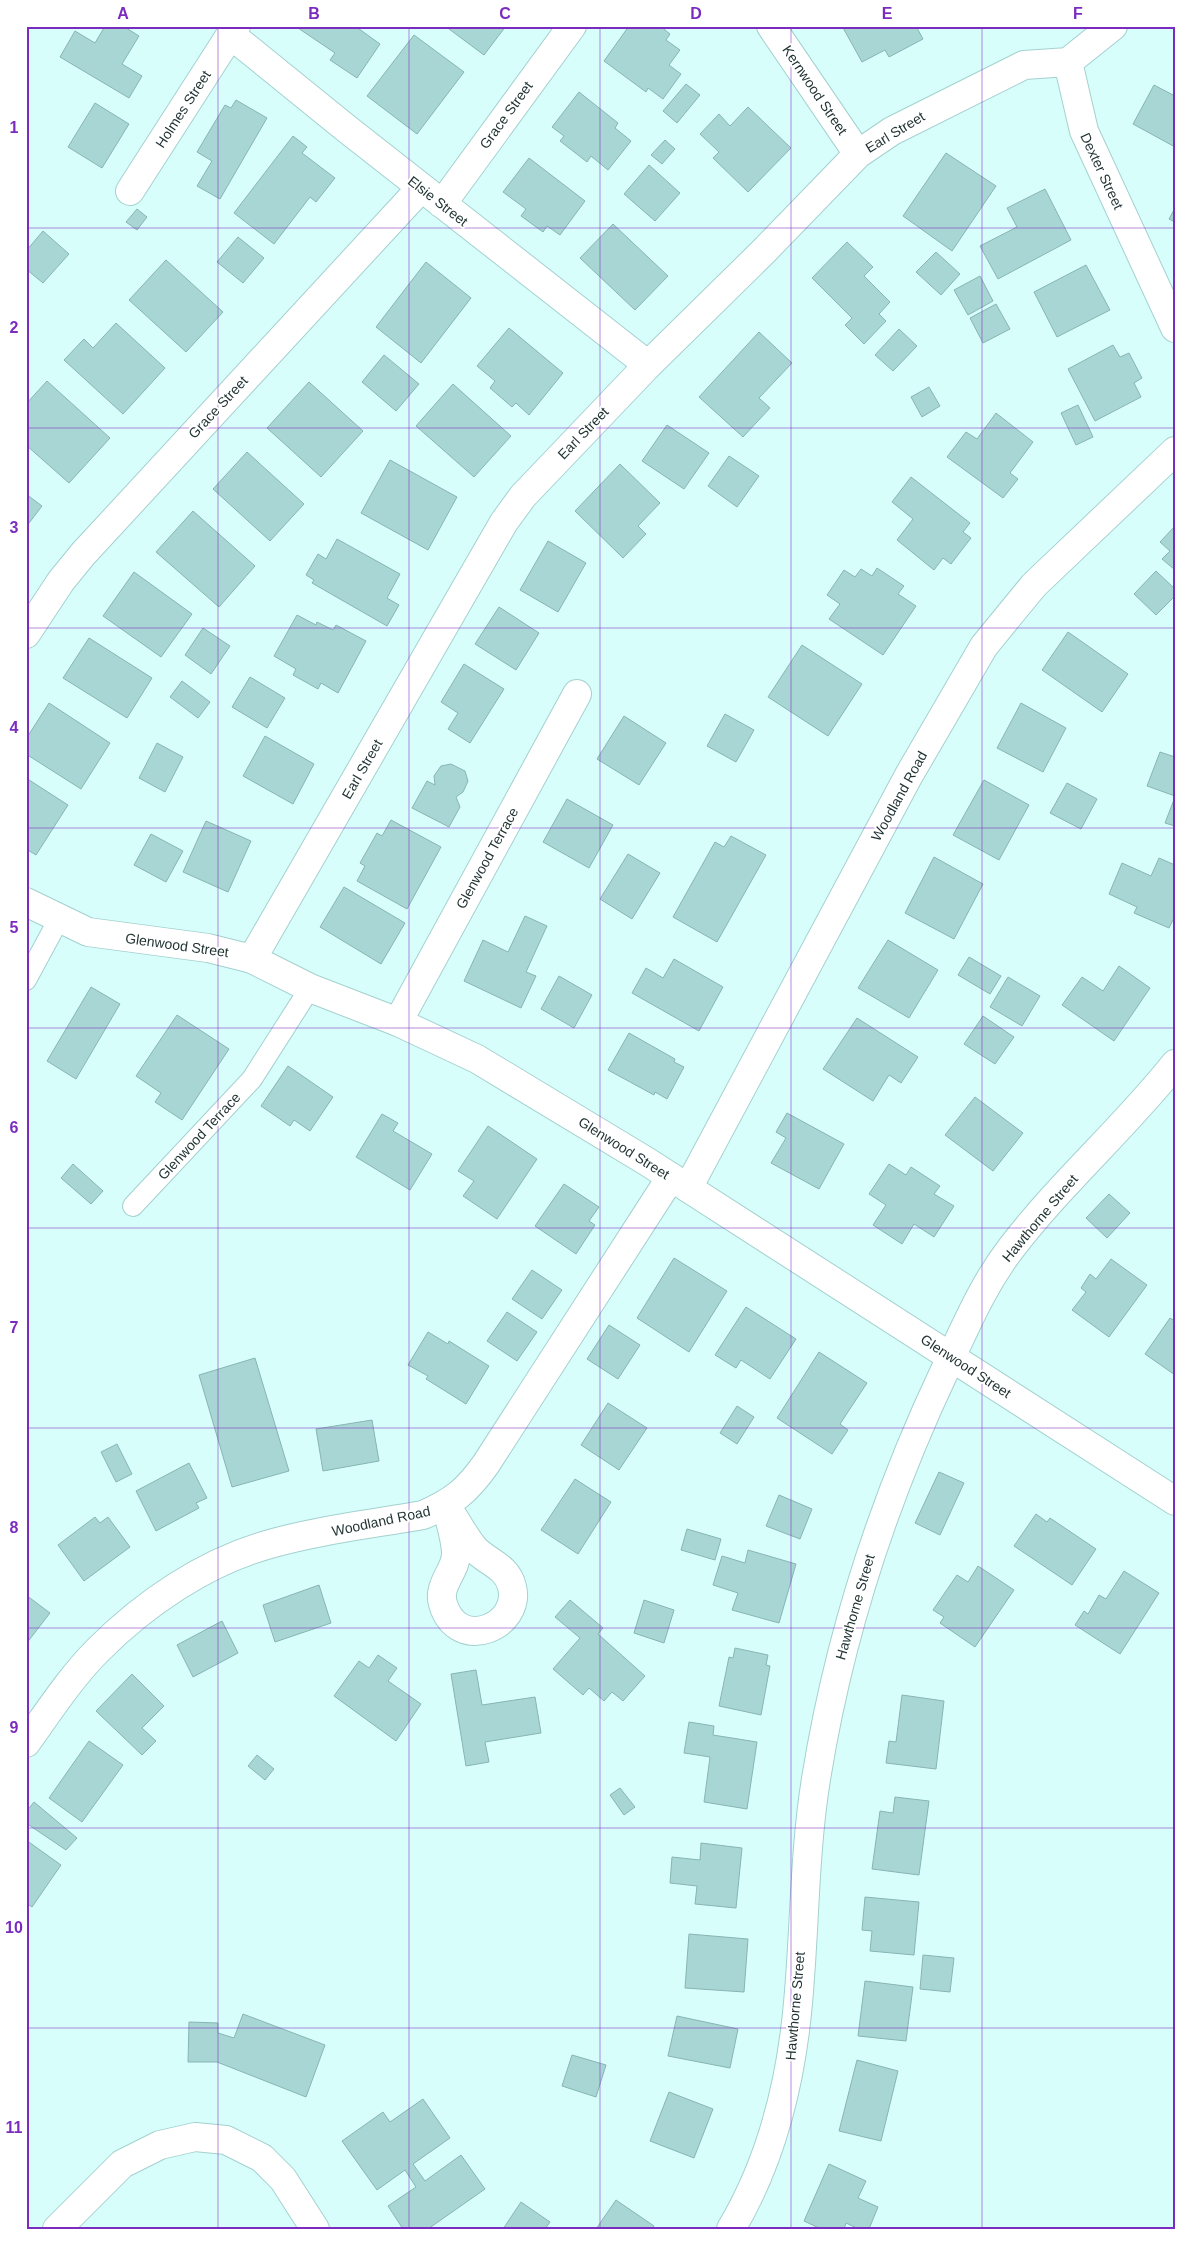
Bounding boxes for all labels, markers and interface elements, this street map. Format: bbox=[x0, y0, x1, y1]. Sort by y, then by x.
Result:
text: A bbox=[117, 5, 129, 22]
text: B bbox=[308, 5, 320, 22]
text: C bbox=[499, 5, 511, 22]
text: D bbox=[690, 5, 702, 22]
text: E bbox=[882, 5, 893, 22]
text: F bbox=[1073, 5, 1083, 22]
street label: Kernwood Street bbox=[779, 42, 851, 138]
street label: Holmes Street bbox=[152, 67, 214, 151]
street label: Grace Street bbox=[476, 78, 536, 152]
street label: Earl Street bbox=[863, 108, 928, 156]
text: 1 bbox=[10, 119, 19, 136]
street label: Dexter Street bbox=[1077, 130, 1127, 212]
street label: Elsie Street bbox=[405, 173, 471, 229]
text: 2 bbox=[10, 319, 19, 336]
street label: Grace Street bbox=[185, 372, 251, 441]
street label: Earl Street bbox=[554, 404, 612, 462]
text: 3 bbox=[10, 519, 19, 536]
text: 4 bbox=[10, 719, 19, 736]
street label: Earl Street bbox=[339, 736, 386, 802]
street label: Woodland Road bbox=[868, 748, 930, 844]
street label: Glenwood Terrace bbox=[453, 804, 522, 911]
text: 5 bbox=[10, 919, 19, 936]
street label: Glenwood Street bbox=[124, 930, 230, 960]
street label: Glenwood Terrace bbox=[154, 1089, 244, 1183]
street label: Glenwood Street bbox=[576, 1114, 673, 1182]
text: 6 bbox=[10, 1119, 19, 1136]
street label: Hawthorne Street bbox=[999, 1171, 1081, 1265]
text: 7 bbox=[10, 1319, 19, 1336]
street label: Glenwood Street bbox=[918, 1331, 1014, 1401]
street label: Woodland Road bbox=[330, 1503, 432, 1539]
text: 8 bbox=[10, 1519, 19, 1536]
street label: Hawthorne Street bbox=[832, 1552, 878, 1662]
text: 9 bbox=[10, 1719, 19, 1736]
text: 10 bbox=[5, 1919, 23, 1936]
street label: Hawthorne Street bbox=[782, 1951, 808, 2061]
text: 11 bbox=[6, 2119, 23, 2136]

